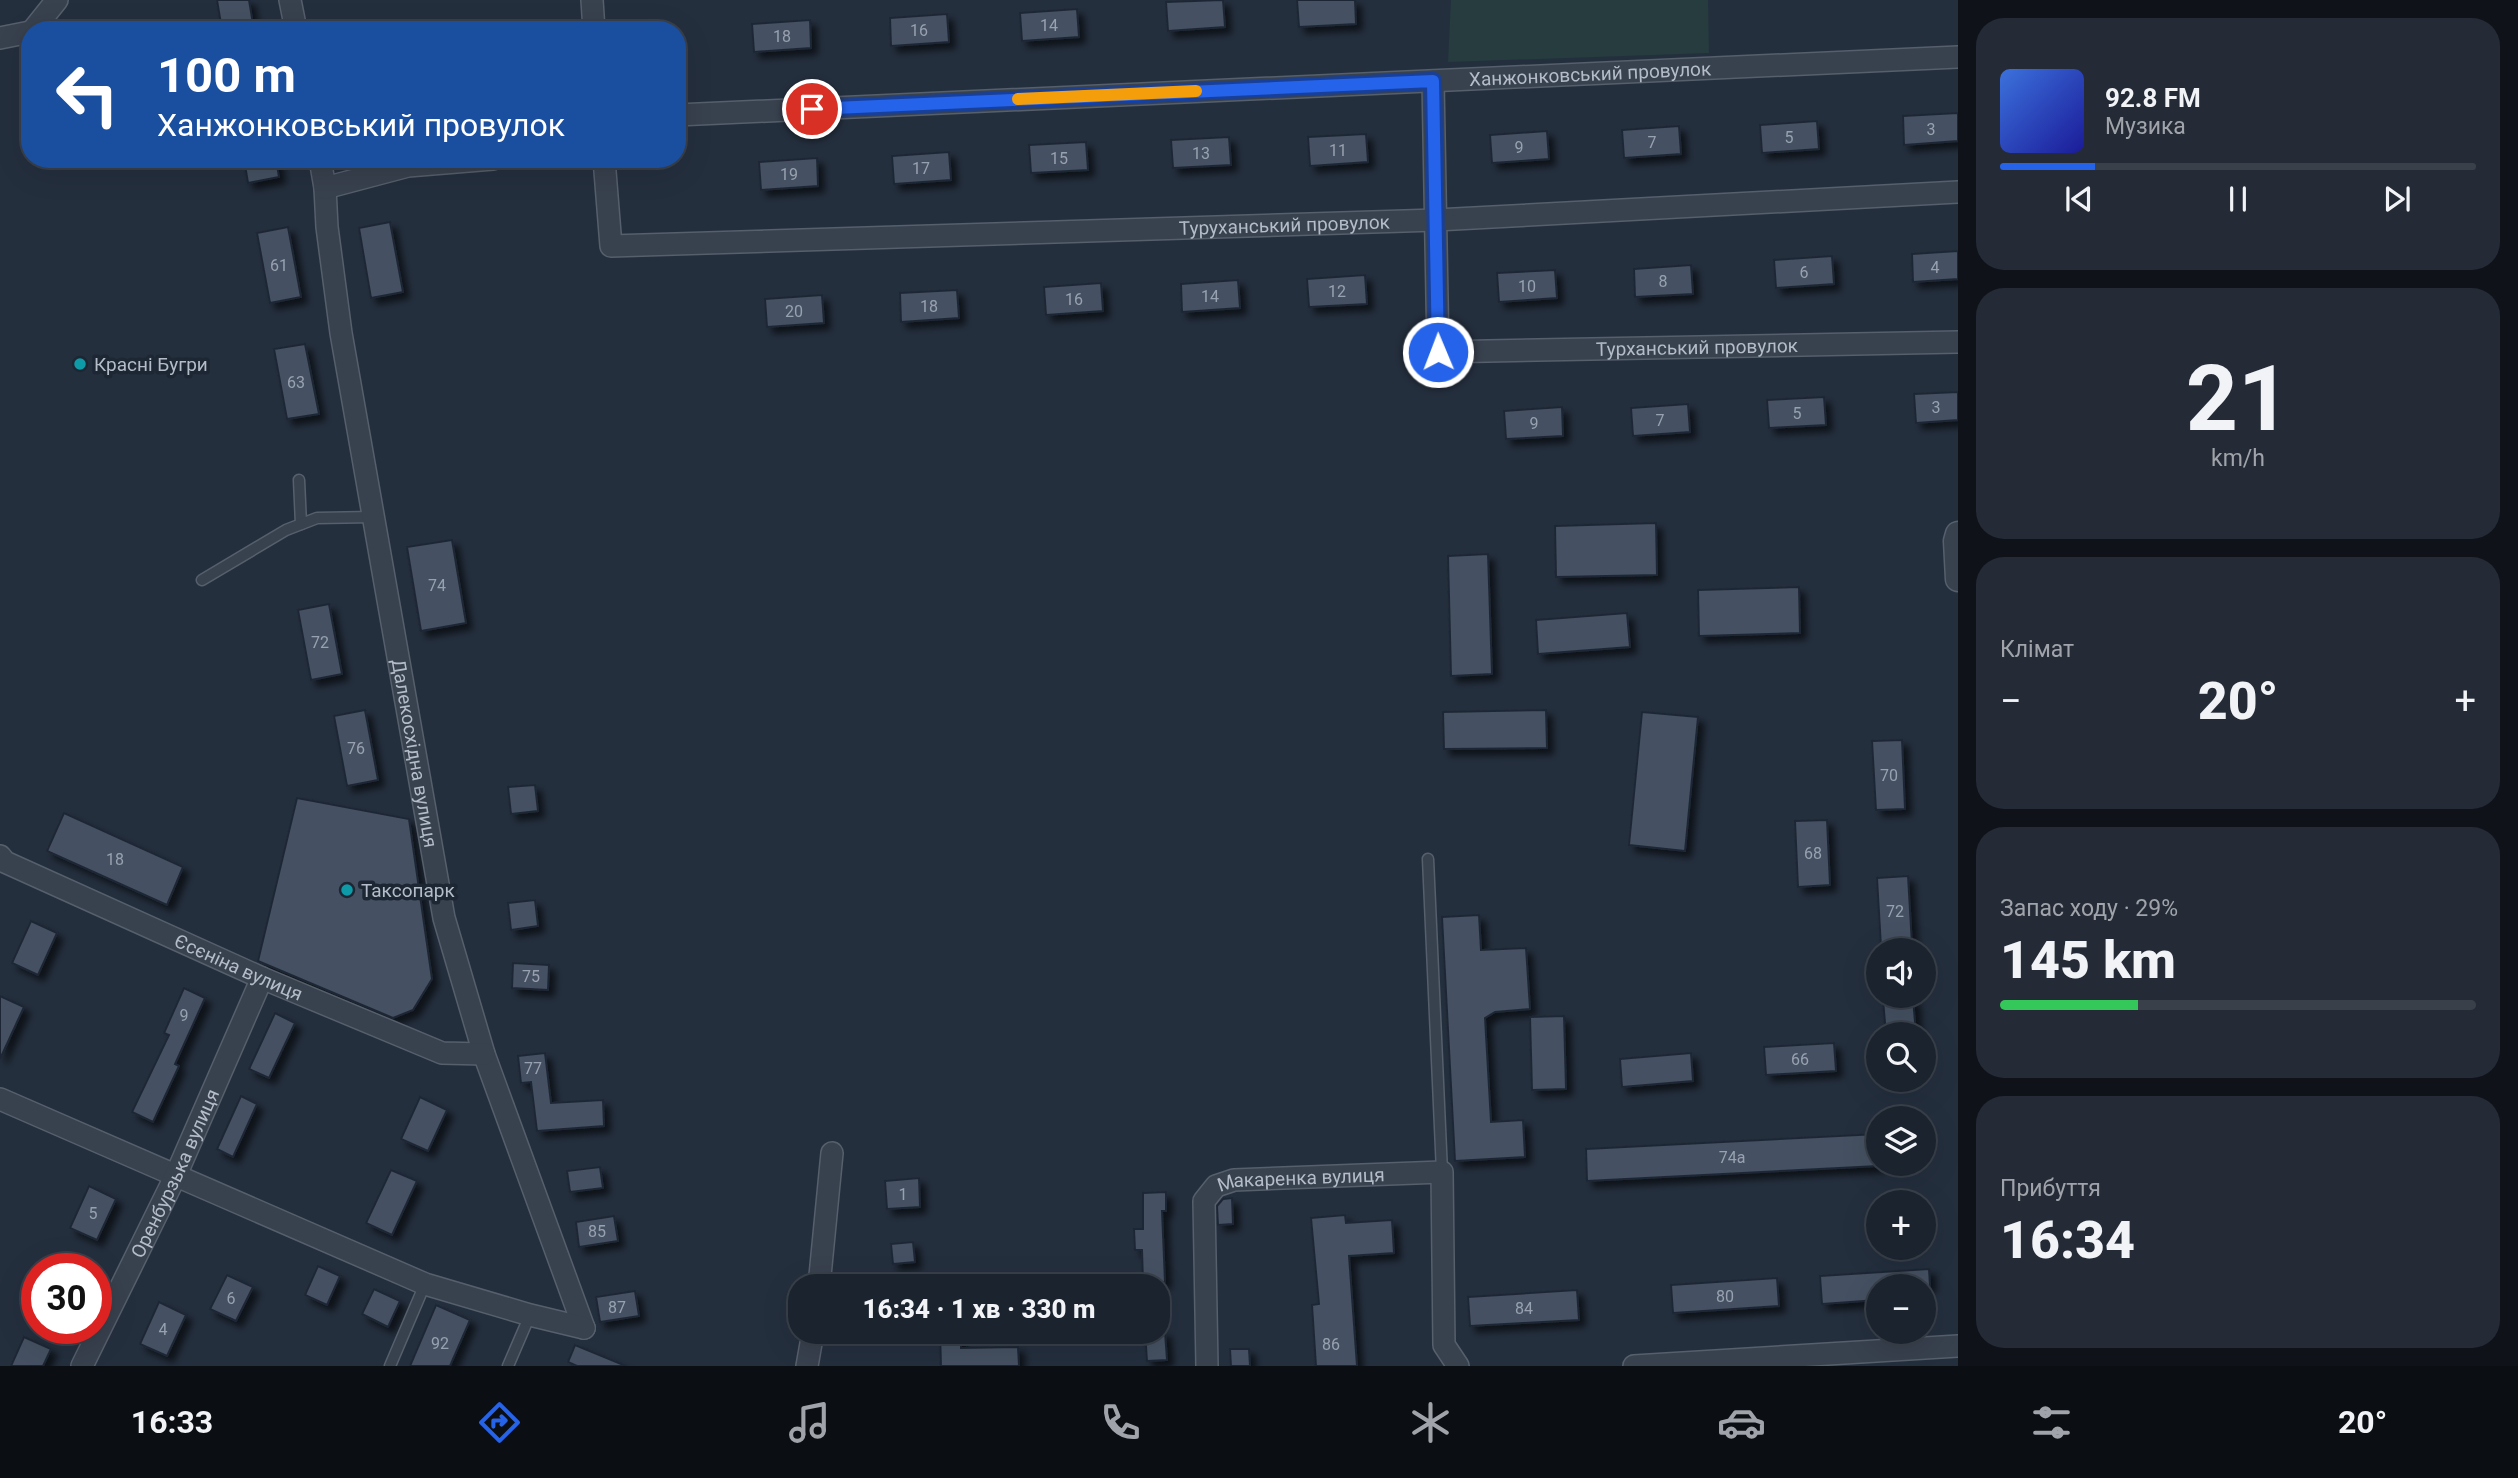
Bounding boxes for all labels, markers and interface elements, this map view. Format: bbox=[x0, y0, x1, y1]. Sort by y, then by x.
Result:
house number: 14 bbox=[1040, 16, 1058, 35]
house number: 16 bbox=[910, 21, 928, 40]
house number: 18 bbox=[773, 27, 791, 46]
text: 100 m bbox=[157, 47, 296, 104]
icon: left bbox=[42, 49, 133, 140]
street label: Ханжонковський провулок bbox=[1468, 57, 1712, 91]
pin bbox=[782, 79, 842, 139]
text: 92.8 FM bbox=[2105, 83, 2201, 113]
icon: arrive bbox=[793, 90, 831, 128]
text: Ханжонковський провулок bbox=[157, 106, 565, 144]
text: Музика bbox=[2105, 113, 2186, 140]
house number: 3 bbox=[1927, 120, 1936, 139]
house number: 5 bbox=[1785, 128, 1794, 147]
house number: 7 bbox=[1648, 133, 1657, 152]
house number: 9 bbox=[1515, 138, 1524, 157]
house number: 11 bbox=[1329, 141, 1347, 160]
house number: 13 bbox=[1192, 144, 1210, 163]
house number: 15 bbox=[1050, 149, 1068, 168]
house number: 17 bbox=[912, 159, 930, 178]
house number: 19 bbox=[780, 165, 798, 184]
icon: previous bbox=[2060, 180, 2098, 218]
icon: pause bbox=[2219, 180, 2257, 218]
icon: next bbox=[2378, 180, 2416, 218]
street label: Туруханський провулок bbox=[1178, 210, 1391, 240]
house number: 61 bbox=[270, 256, 288, 275]
house number: 4 bbox=[1931, 258, 1940, 277]
house number: 6 bbox=[1800, 263, 1809, 282]
house number: 8 bbox=[1659, 272, 1668, 291]
house number: 10 bbox=[1518, 277, 1536, 296]
house number: 12 bbox=[1328, 282, 1346, 301]
house number: 14 bbox=[1201, 287, 1219, 306]
house number: 16 bbox=[1065, 290, 1083, 309]
house number: 18 bbox=[920, 297, 938, 316]
house number: 20 bbox=[785, 302, 803, 321]
position arrow bbox=[1401, 315, 1475, 389]
street label: Турханський провулок bbox=[1596, 334, 1799, 361]
text: 21 bbox=[2186, 346, 2290, 452]
place label: Красні Бугри bbox=[94, 353, 208, 376]
marker: Красні Бугри bbox=[72, 356, 88, 372]
house number: 63 bbox=[287, 373, 305, 392]
house number: 3 bbox=[1932, 398, 1941, 417]
house number: 5 bbox=[1793, 404, 1802, 423]
house number: 7 bbox=[1656, 411, 1665, 430]
house number: 9 bbox=[1530, 414, 1539, 433]
text: km/h bbox=[2211, 445, 2265, 472]
house number: 74 bbox=[428, 576, 446, 595]
house number: 72 bbox=[311, 633, 329, 652]
text: Клімат bbox=[2000, 636, 2074, 663]
street label: Далекосхідна вулиця bbox=[387, 657, 442, 849]
text: 20° bbox=[2198, 671, 2278, 732]
text: − bbox=[2000, 679, 2022, 723]
text: + bbox=[2454, 679, 2476, 723]
house number: 76 bbox=[347, 739, 365, 758]
house number: 70 bbox=[1880, 766, 1898, 785]
house number: 68 bbox=[1804, 844, 1822, 863]
house number: 18 bbox=[106, 850, 124, 869]
place label: Таксопарк bbox=[361, 879, 455, 902]
marker: Таксопарк bbox=[339, 882, 355, 898]
text: Запас ходу · 29% bbox=[2000, 895, 2178, 922]
house number: 72 bbox=[1886, 902, 1904, 921]
street label: Єсєніна вулиця bbox=[171, 929, 306, 1006]
text: 145 km bbox=[2000, 930, 2176, 991]
map controls bbox=[1866, 938, 1936, 1344]
button: sound bbox=[1866, 938, 1936, 1008]
house number: 75 bbox=[522, 967, 540, 986]
house number: 9 bbox=[180, 1006, 189, 1025]
button: search bbox=[1866, 1022, 1936, 1092]
house number: 66 bbox=[1791, 1050, 1809, 1069]
house number: 77 bbox=[524, 1059, 542, 1078]
street label: Оренбурзька вулиця bbox=[126, 1086, 224, 1262]
button: layers bbox=[1866, 1106, 1936, 1176]
house number: 74а bbox=[1719, 1148, 1745, 1167]
street label: Макаренка вулиця bbox=[1214, 1163, 1385, 1197]
text: Прибуття bbox=[2000, 1175, 2101, 1202]
house number: 1 bbox=[899, 1185, 908, 1204]
button: + bbox=[1866, 1190, 1936, 1260]
house number: 5 bbox=[89, 1204, 98, 1223]
text: 16:34 bbox=[2000, 1210, 2135, 1271]
house number: 85 bbox=[588, 1222, 606, 1241]
speed limit sign: 30 bbox=[21, 1253, 112, 1344]
button: − bbox=[1866, 1274, 1936, 1344]
house number: 80 bbox=[1716, 1287, 1734, 1306]
house number: 6 bbox=[227, 1289, 236, 1308]
text: 16:34 · 1 хв · 330 m bbox=[863, 1294, 1095, 1324]
house number: 87 bbox=[608, 1298, 626, 1317]
house number: 84 bbox=[1515, 1299, 1533, 1318]
house number: 4 bbox=[159, 1320, 168, 1339]
house number: 92 bbox=[431, 1334, 449, 1353]
house number: 86 bbox=[1322, 1335, 1340, 1354]
icon: directions bbox=[475, 1398, 524, 1447]
icon: music bbox=[785, 1398, 834, 1447]
icon: phone bbox=[1096, 1398, 1145, 1447]
icon: climate bbox=[1406, 1398, 1455, 1447]
icon: car bbox=[1717, 1398, 1766, 1447]
icon: filters bbox=[2027, 1398, 2076, 1447]
text: 16:33 bbox=[131, 1403, 213, 1441]
text: 20° bbox=[2338, 1403, 2387, 1441]

